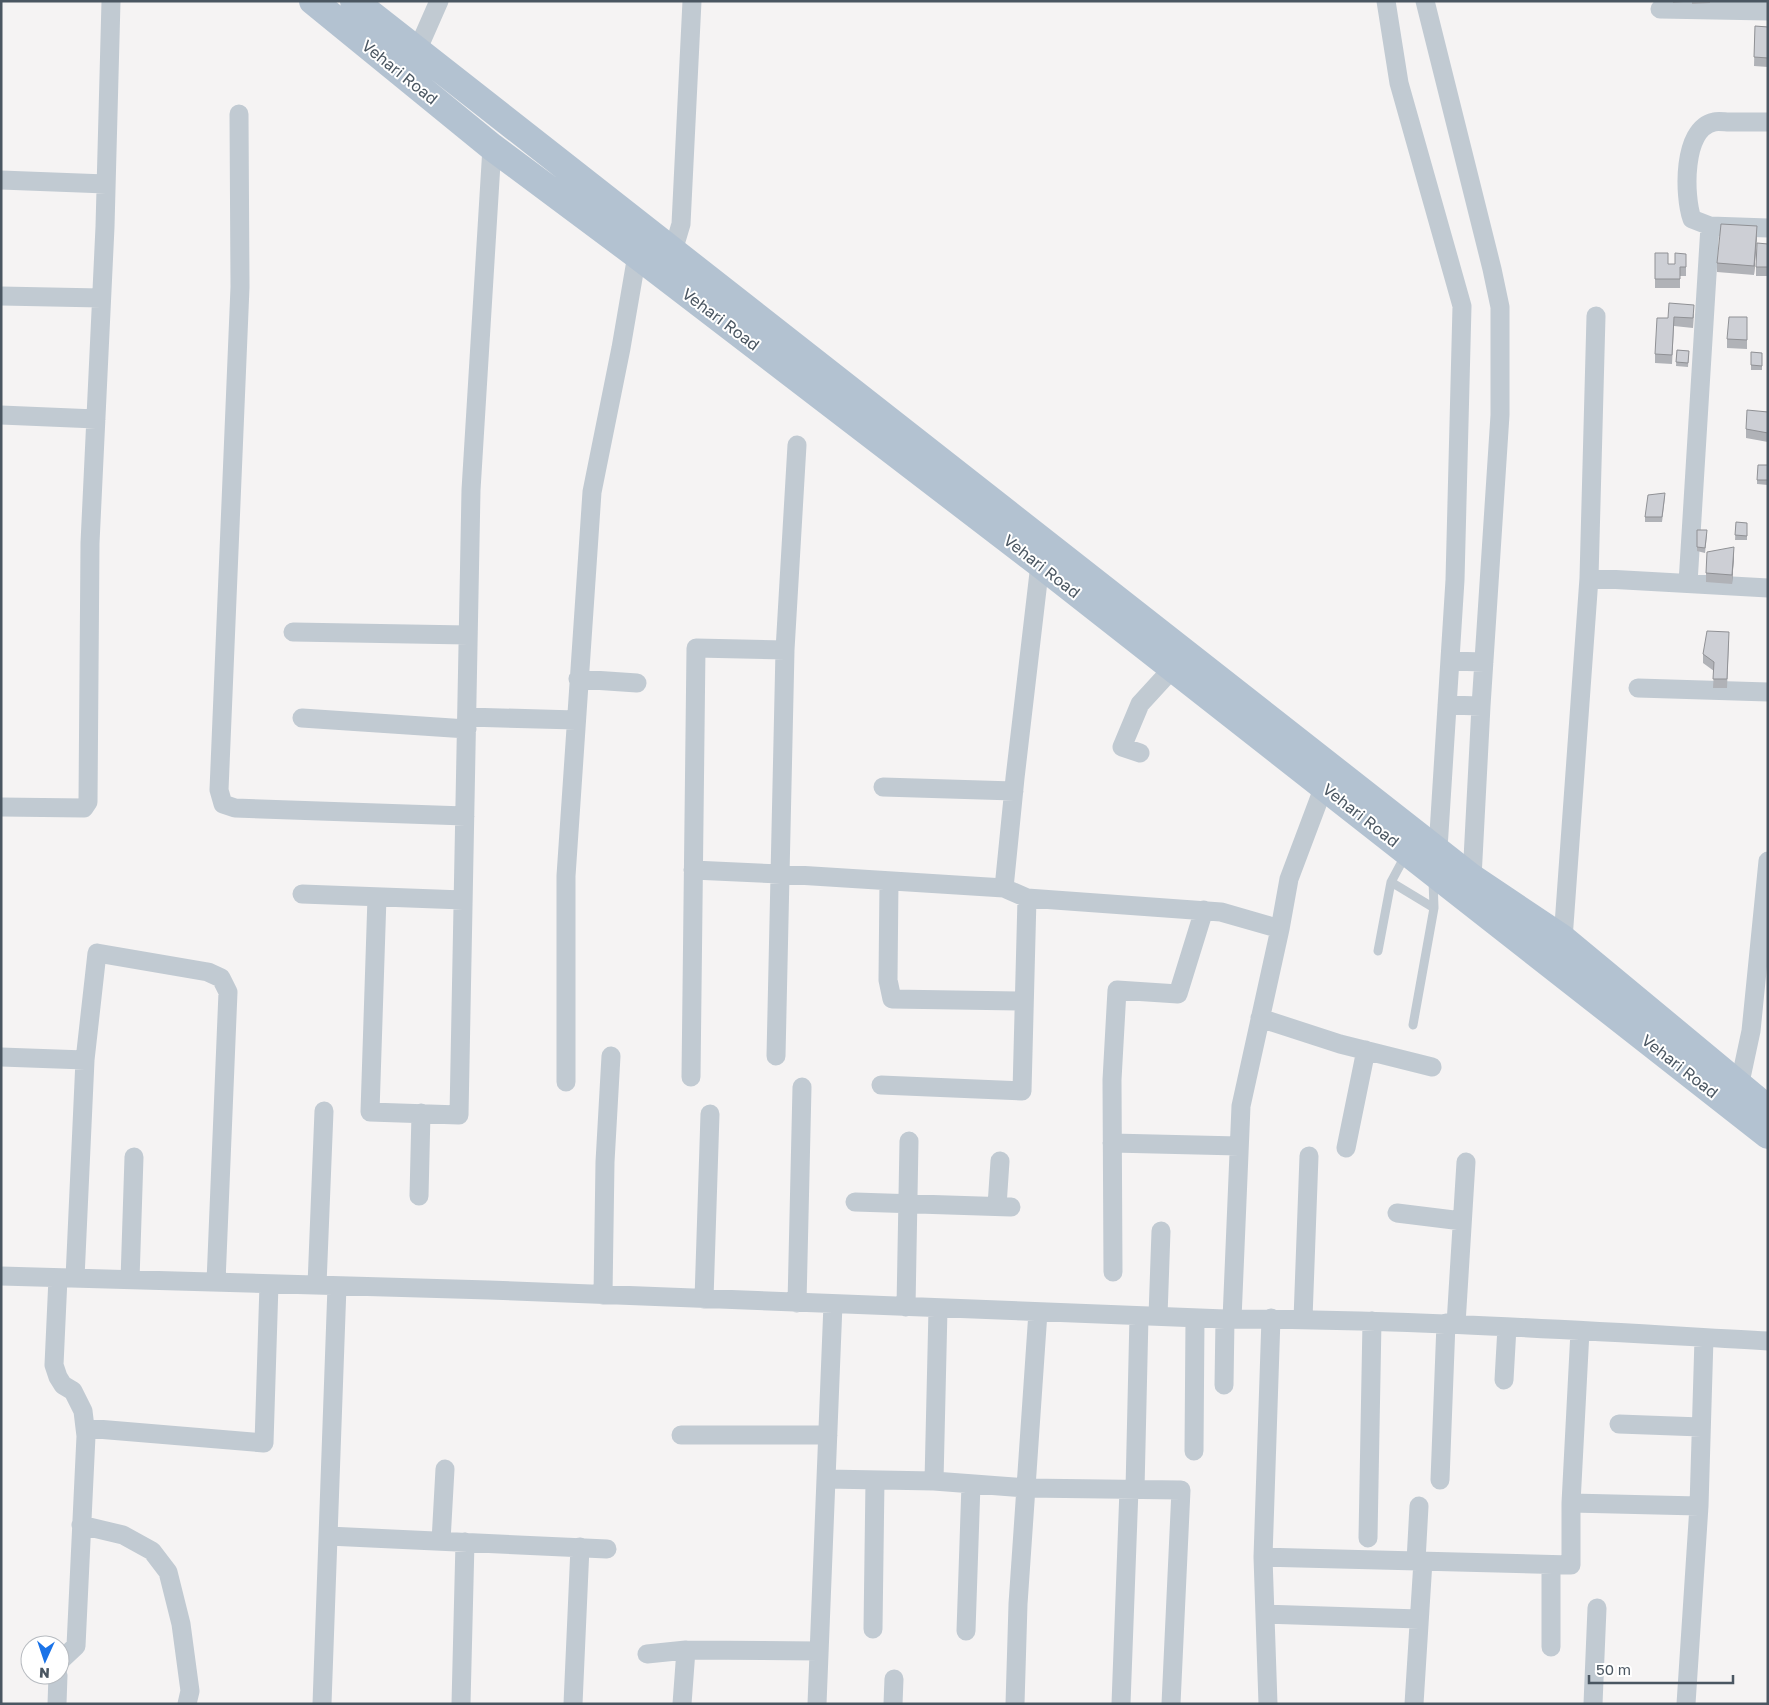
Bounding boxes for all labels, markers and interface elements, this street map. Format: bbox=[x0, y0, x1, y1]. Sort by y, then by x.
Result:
street label: Vehari Road bbox=[358, 35, 442, 109]
street label: Vehari Road bbox=[678, 283, 764, 355]
street label: Vehari Road bbox=[1000, 530, 1084, 602]
street label: Vehari Road bbox=[1319, 779, 1403, 851]
street label: Vehari Road bbox=[1638, 1030, 1722, 1102]
north arrow bbox=[20, 1635, 70, 1685]
scale bar bbox=[1589, 1652, 1733, 1684]
text: 50 m bbox=[1596, 1660, 1631, 1678]
text: N bbox=[39, 1665, 50, 1682]

